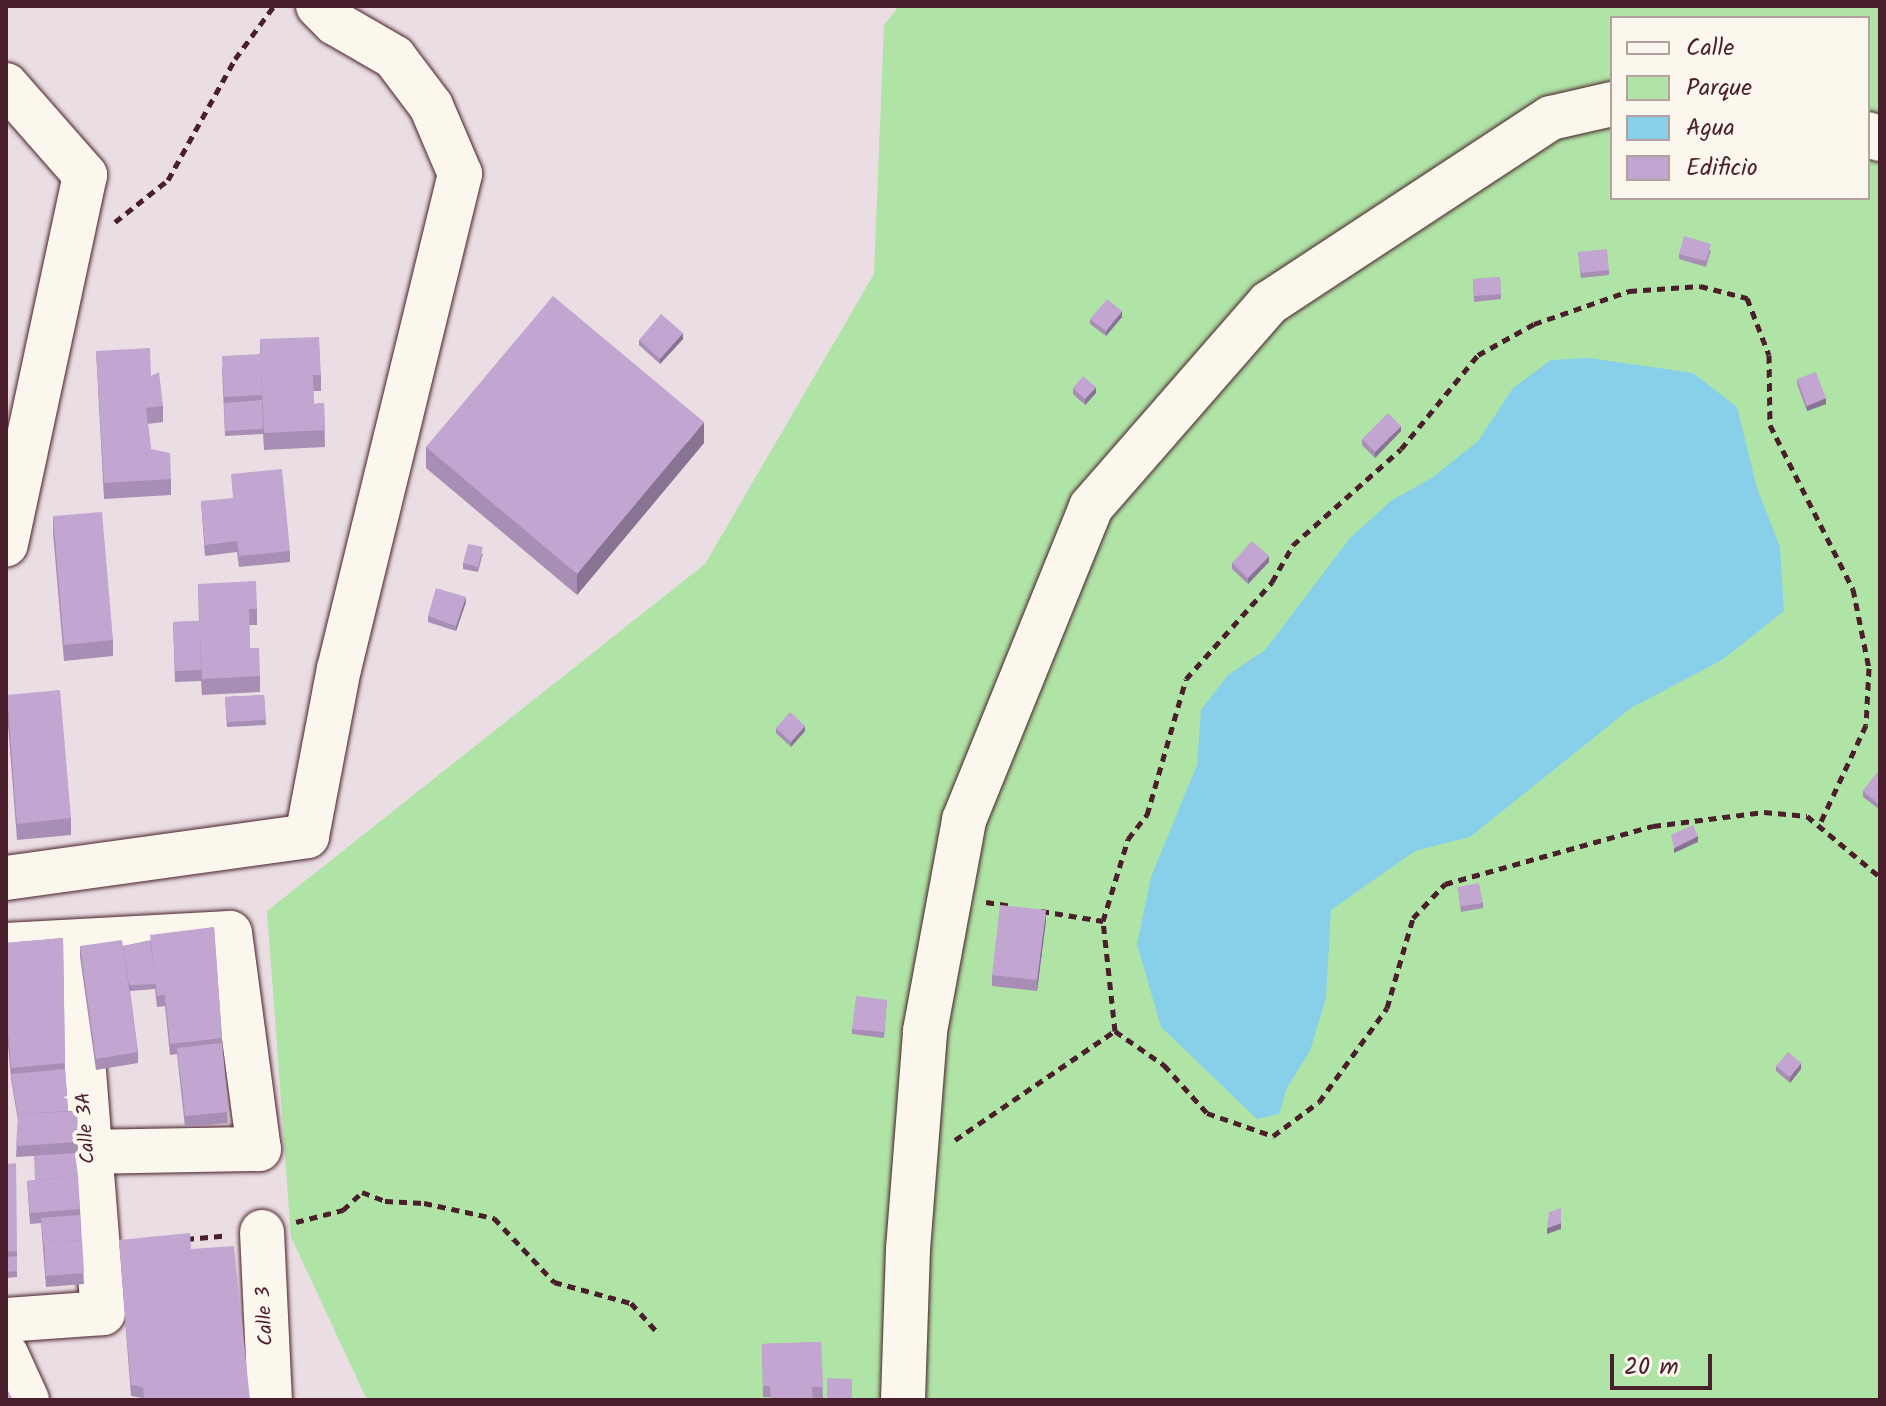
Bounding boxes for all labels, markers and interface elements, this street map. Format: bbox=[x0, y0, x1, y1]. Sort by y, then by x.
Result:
legend bbox=[1610, 16, 1870, 200]
text: Calle bbox=[1686, 29, 1734, 68]
text: Parque bbox=[1686, 69, 1752, 108]
text: Agua bbox=[1686, 109, 1735, 148]
text: Edificio bbox=[1686, 149, 1758, 188]
street label: Calle 3A bbox=[73, 1091, 101, 1165]
street label: Calle 3 bbox=[252, 1286, 280, 1346]
scale bar bbox=[1614, 1338, 1716, 1388]
text: 20 m bbox=[1624, 1348, 1679, 1387]

